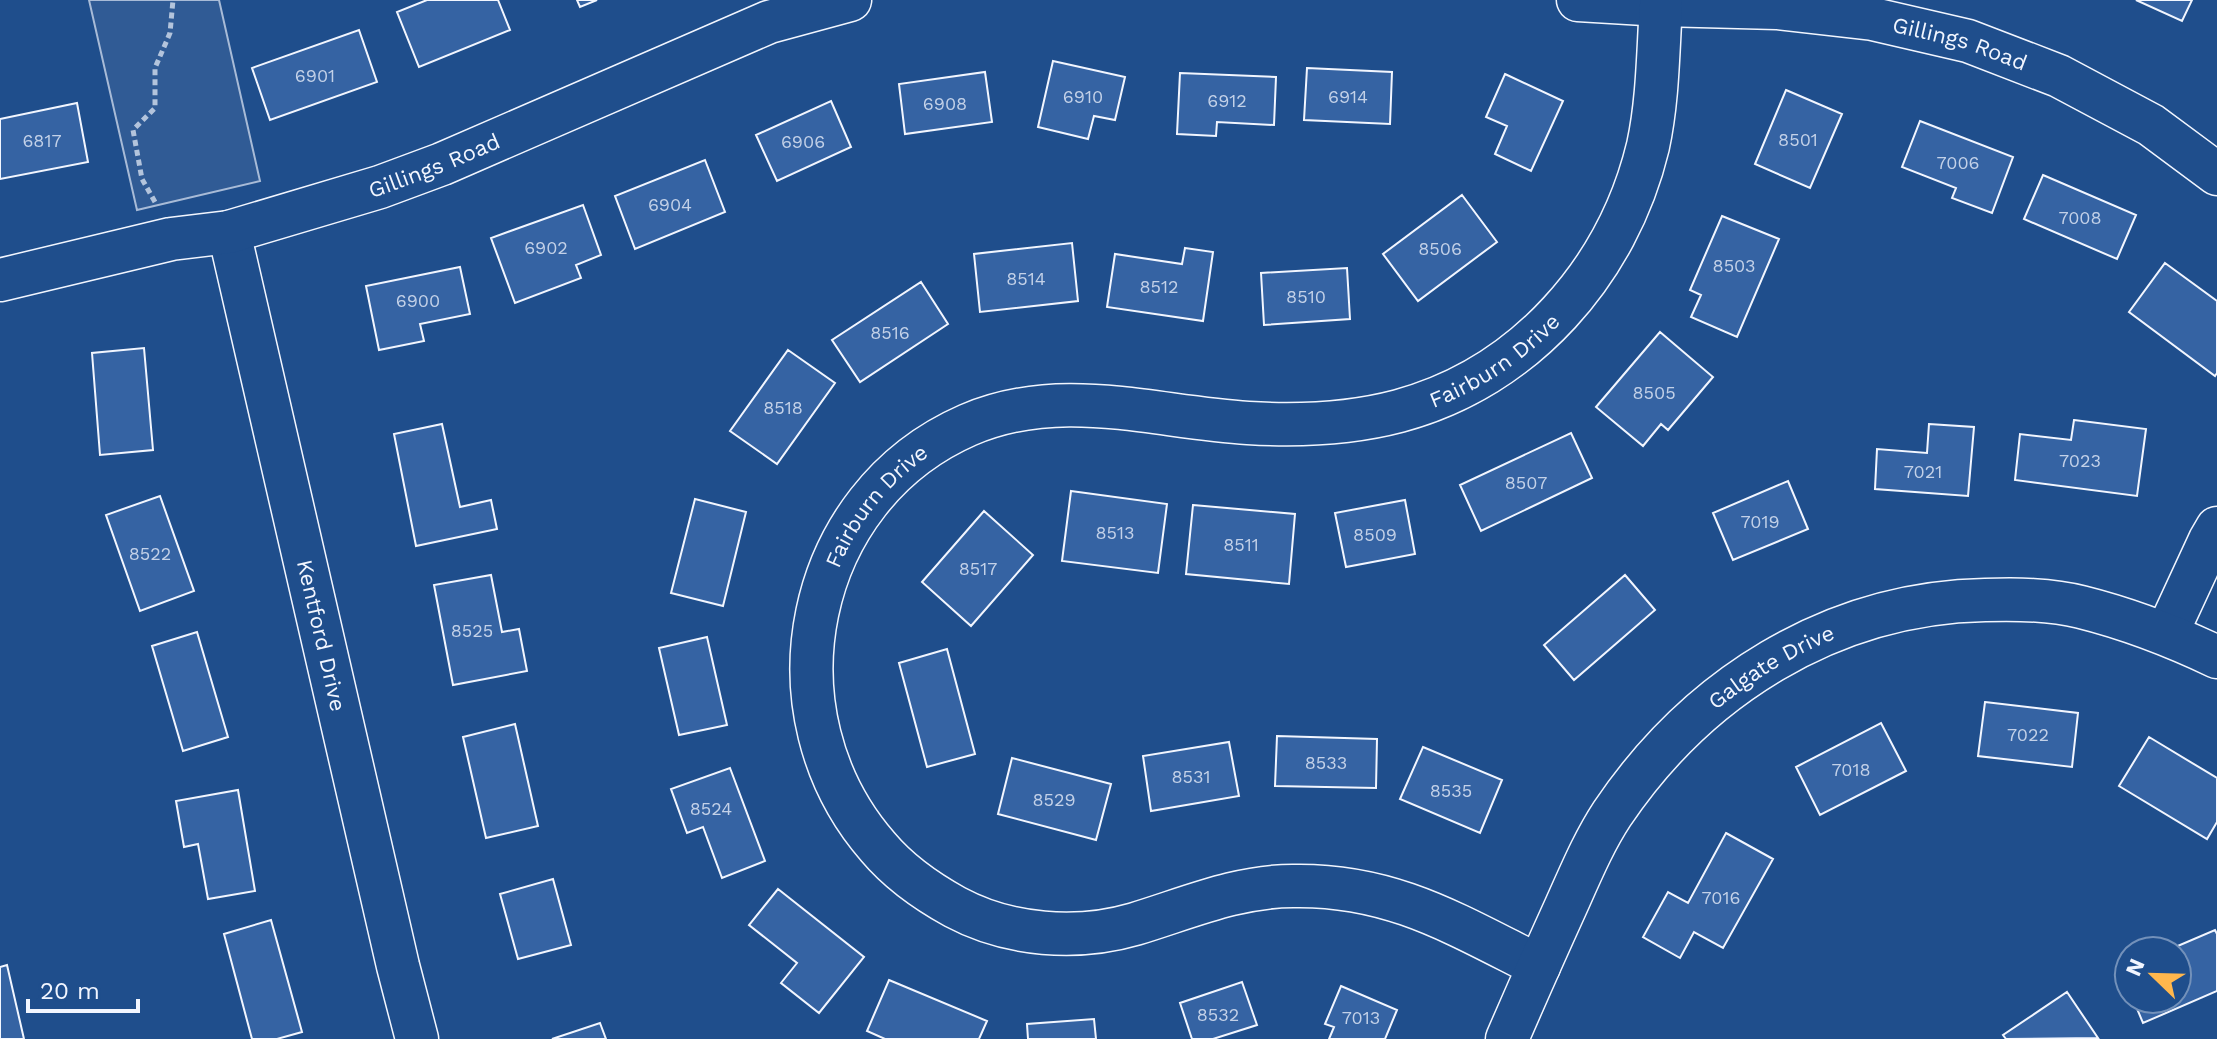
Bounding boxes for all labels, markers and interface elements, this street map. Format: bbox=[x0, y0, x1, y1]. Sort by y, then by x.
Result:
street label: Gillings Road bbox=[1890, 11, 2031, 75]
house number: 6901 bbox=[295, 65, 335, 86]
house number: 6910 bbox=[1063, 86, 1103, 107]
house number: 6914 bbox=[1328, 86, 1368, 107]
house number: 6912 bbox=[1207, 90, 1247, 111]
house number: 6908 bbox=[923, 93, 967, 114]
street label: Gillings Road bbox=[365, 128, 504, 202]
house number: 8501 bbox=[1778, 129, 1818, 150]
house number: 6817 bbox=[22, 130, 62, 151]
house number: 6906 bbox=[781, 131, 825, 152]
house number: 7006 bbox=[1936, 152, 1980, 173]
house number: 6904 bbox=[648, 194, 692, 215]
house number: 7008 bbox=[2058, 207, 2102, 228]
house number: 6902 bbox=[524, 237, 568, 258]
house number: 8506 bbox=[1418, 238, 1462, 259]
house number: 8503 bbox=[1713, 255, 1755, 276]
house number: 8514 bbox=[1006, 268, 1046, 289]
house number: 8512 bbox=[1139, 276, 1179, 297]
house number: 8510 bbox=[1286, 286, 1326, 307]
house number: 6900 bbox=[396, 290, 440, 311]
street label: Fairburn Drive bbox=[1426, 308, 1564, 412]
house number: 8516 bbox=[870, 322, 910, 343]
house number: 8505 bbox=[1632, 382, 1676, 403]
house number: 8518 bbox=[763, 397, 803, 418]
street label: Fairburn Drive bbox=[820, 439, 932, 571]
house number: 7023 bbox=[2059, 450, 2101, 471]
house number: 7021 bbox=[1904, 461, 1942, 482]
house number: 8507 bbox=[1505, 472, 1547, 493]
house number: 7019 bbox=[1740, 511, 1780, 532]
house number: 8513 bbox=[1095, 522, 1135, 543]
house number: 8509 bbox=[1353, 524, 1397, 545]
house number: 8511 bbox=[1223, 534, 1259, 555]
house number: 8522 bbox=[129, 543, 171, 564]
street label: Kentford Drive bbox=[292, 557, 351, 714]
house number: 8517 bbox=[959, 558, 997, 579]
street label: Galgate Drive bbox=[1703, 619, 1838, 714]
house number: 8525 bbox=[451, 620, 493, 641]
house number: 7022 bbox=[2007, 724, 2049, 745]
house number: 8533 bbox=[1305, 752, 1347, 773]
house number: 7018 bbox=[1831, 759, 1871, 780]
house number: 8531 bbox=[1171, 766, 1211, 787]
house number: 8535 bbox=[1430, 780, 1472, 801]
house number: 8529 bbox=[1032, 789, 1076, 810]
house number: 8524 bbox=[690, 798, 732, 819]
house number: 7016 bbox=[1702, 887, 1740, 908]
north arrow bbox=[2113, 935, 2193, 1015]
text: N bbox=[2120, 955, 2150, 980]
scale bar bbox=[28, 963, 138, 1013]
text: 20 m bbox=[40, 977, 100, 1005]
house number: 8532 bbox=[1197, 1004, 1239, 1025]
house number: 7013 bbox=[1342, 1007, 1380, 1028]

